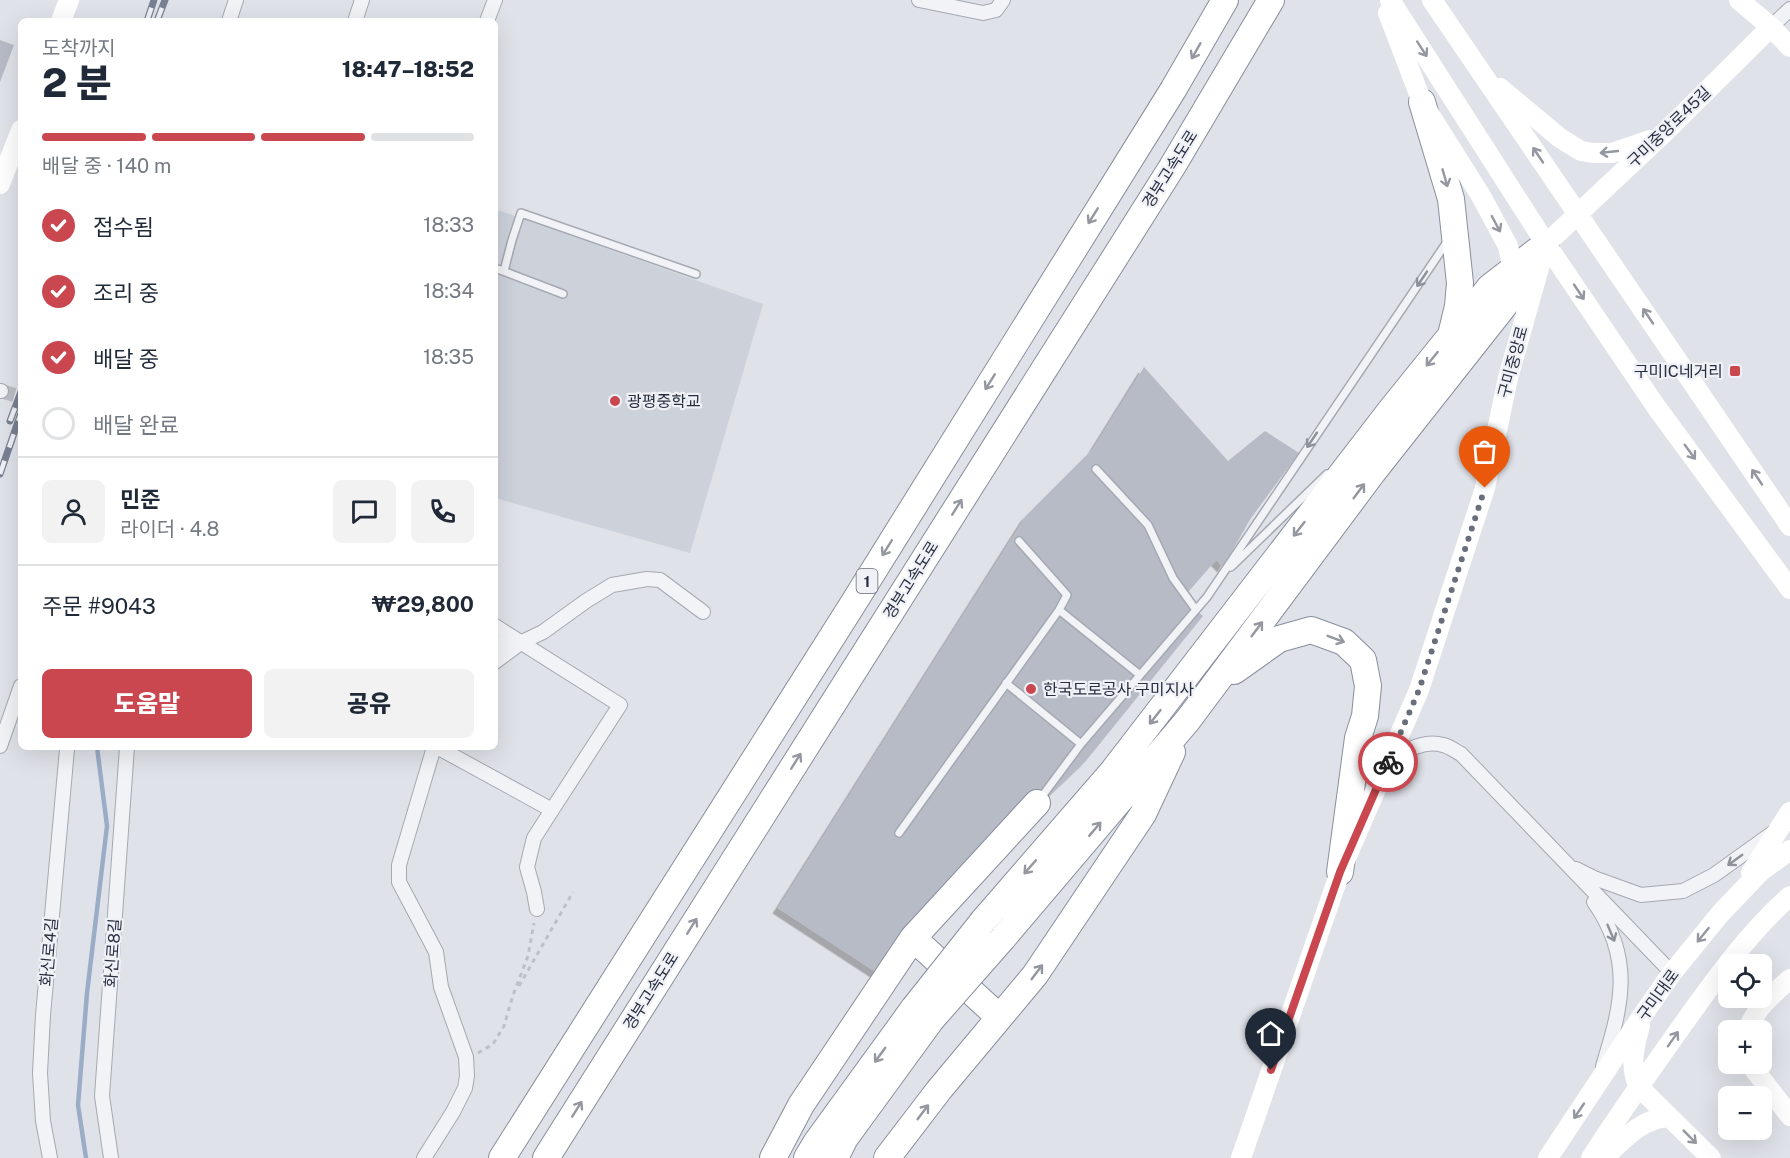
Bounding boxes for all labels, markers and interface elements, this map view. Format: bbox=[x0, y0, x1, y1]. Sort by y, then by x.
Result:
text: 도착까지 bbox=[42, 36, 116, 60]
one-way arrow bbox=[1416, 40, 1428, 57]
one-way arrow bbox=[1190, 41, 1201, 59]
text: 18:47–18:52 bbox=[342, 56, 474, 82]
text: 2 분 bbox=[42, 60, 112, 106]
street label: 구미중앙로45길 bbox=[1623, 82, 1715, 172]
street label: 경부고속도로 bbox=[1139, 126, 1202, 211]
one-way arrow bbox=[1532, 147, 1544, 164]
one-way arrow bbox=[1600, 147, 1619, 158]
text: 배달 중 · 140 m bbox=[42, 154, 171, 178]
one-way arrow bbox=[1440, 169, 1451, 188]
one-way arrow bbox=[1087, 207, 1099, 224]
icon: check bbox=[42, 209, 75, 242]
text: 18:33 bbox=[423, 213, 474, 237]
text: 접수됨 bbox=[93, 214, 154, 240]
one-way arrow bbox=[1490, 215, 1502, 232]
one-way arrow bbox=[1416, 270, 1428, 287]
icon: check bbox=[42, 275, 75, 308]
text: 18:34 bbox=[423, 279, 474, 303]
text: 조리 중 bbox=[93, 280, 159, 306]
one-way arrow bbox=[1573, 284, 1585, 300]
one-way arrow bbox=[1641, 308, 1653, 325]
street label: 구미중앙로 bbox=[1494, 324, 1532, 400]
icon: check bbox=[42, 341, 75, 374]
text: 18:35 bbox=[423, 345, 474, 369]
text: 배달 중 bbox=[93, 346, 159, 372]
one-way arrow bbox=[1425, 351, 1438, 367]
place label: 구미IC네거리 bbox=[1634, 362, 1723, 381]
marker: 구미IC네거리 bbox=[1728, 364, 1742, 378]
one-way arrow bbox=[984, 373, 996, 390]
place label: 광평중학교 bbox=[627, 392, 701, 411]
marker: 광평중학교 bbox=[608, 394, 622, 408]
text: 배달 완료 bbox=[93, 412, 179, 438]
pin bbox=[1459, 426, 1510, 488]
one-way arrow bbox=[1306, 432, 1318, 448]
icon: bag bbox=[1468, 435, 1501, 468]
one-way arrow bbox=[1684, 444, 1696, 460]
one-way arrow bbox=[1751, 470, 1763, 486]
button: person bbox=[42, 480, 105, 543]
button: chat bbox=[333, 480, 396, 543]
button: phone bbox=[411, 480, 474, 543]
one-way arrow bbox=[1353, 484, 1365, 500]
text: 민준 bbox=[120, 486, 160, 512]
one-way arrow bbox=[950, 499, 963, 516]
text: 라이더 · 4.8 bbox=[120, 517, 219, 541]
one-way arrow bbox=[1293, 521, 1306, 537]
street label: 경부고속도로 bbox=[880, 537, 943, 622]
one-way arrow bbox=[881, 539, 893, 556]
road number: 1 bbox=[856, 569, 878, 593]
text: ₩29,800 bbox=[372, 591, 474, 617]
text: 주문 #9043 bbox=[42, 593, 156, 619]
one-way arrow bbox=[1251, 621, 1263, 637]
one-way arrow bbox=[1326, 634, 1345, 645]
button: 도움말 bbox=[42, 669, 252, 738]
button: 공유 bbox=[264, 669, 474, 738]
place label: 한국도로공사 구미지사 bbox=[1043, 680, 1194, 699]
marker: 한국도로공사 구미지사 bbox=[1024, 682, 1038, 696]
one-way arrow bbox=[1148, 709, 1161, 725]
courier bbox=[1358, 732, 1418, 792]
icon: bike bbox=[1372, 746, 1405, 779]
one-way arrow bbox=[791, 753, 803, 770]
one-way arrow bbox=[1088, 822, 1102, 837]
one-way arrow bbox=[1728, 854, 1744, 866]
one-way arrow bbox=[1023, 859, 1037, 874]
street label: 화신로4길 bbox=[37, 917, 61, 987]
street label: 화신로8길 bbox=[101, 918, 125, 988]
one-way arrow bbox=[687, 918, 699, 935]
one-way arrow bbox=[1606, 923, 1617, 942]
one-way arrow bbox=[1697, 926, 1710, 942]
street label: 경부고속도로 bbox=[620, 948, 683, 1033]
map controls bbox=[1718, 954, 1772, 1140]
button: locate bbox=[1718, 954, 1772, 1008]
one-way arrow bbox=[1030, 964, 1043, 980]
street label: 구미대로 bbox=[1633, 965, 1683, 1024]
pin bbox=[1245, 1008, 1296, 1070]
icon: home bbox=[1254, 1017, 1287, 1050]
button: + bbox=[1718, 1020, 1772, 1074]
one-way arrow bbox=[1667, 1031, 1679, 1048]
one-way arrow bbox=[873, 1047, 886, 1063]
button: − bbox=[1718, 1086, 1772, 1140]
one-way arrow bbox=[570, 1100, 583, 1117]
one-way arrow bbox=[1573, 1102, 1585, 1119]
one-way arrow bbox=[916, 1104, 929, 1120]
one-way arrow bbox=[1682, 1130, 1697, 1145]

